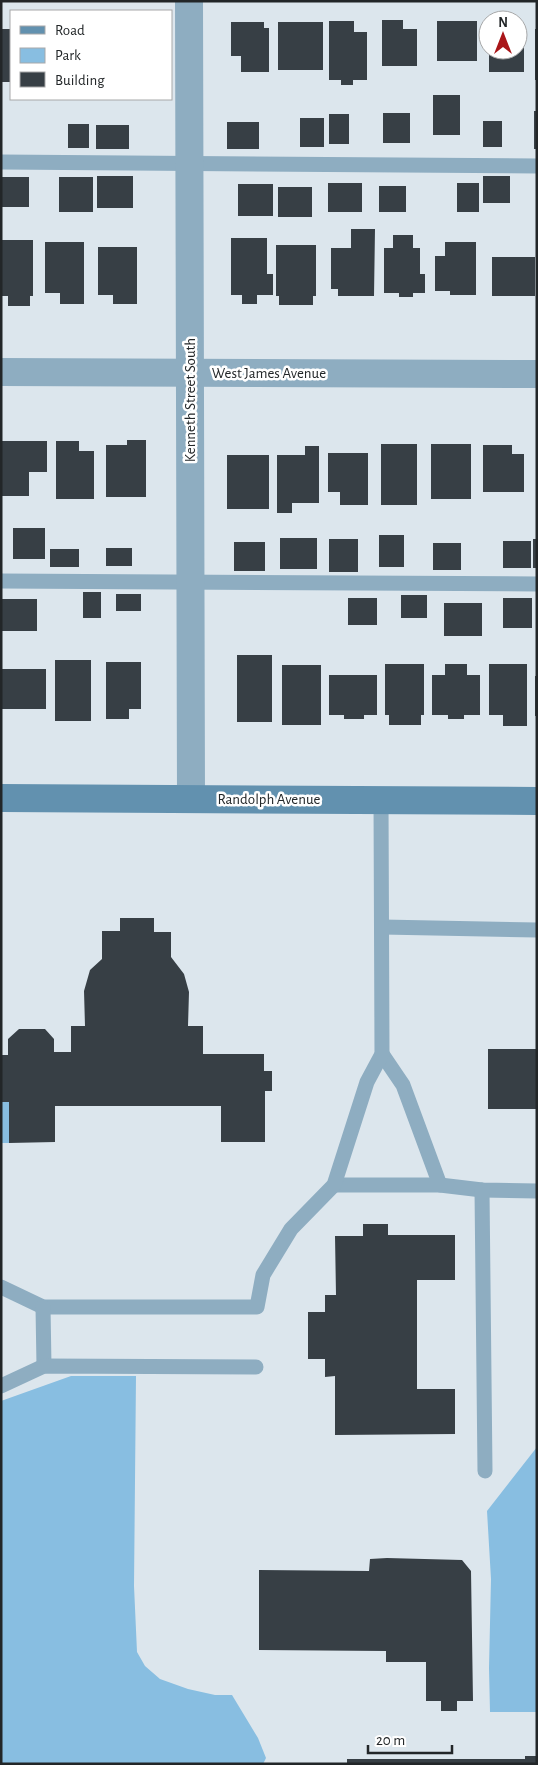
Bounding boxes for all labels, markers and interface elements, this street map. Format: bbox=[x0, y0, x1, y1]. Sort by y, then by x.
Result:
legend bbox=[10, 10, 172, 100]
north arrow bbox=[478, 10, 528, 60]
text: N bbox=[498, 16, 508, 30]
text: Road bbox=[55, 23, 85, 38]
text: Park bbox=[55, 48, 81, 63]
text: Building bbox=[55, 73, 105, 88]
street label: Kenneth Street South bbox=[183, 338, 198, 462]
street label: West James Avenue bbox=[212, 366, 326, 381]
street label: Randolph Avenue bbox=[217, 792, 321, 807]
scale bar bbox=[368, 1722, 452, 1754]
text: 20 m bbox=[376, 1733, 405, 1748]

